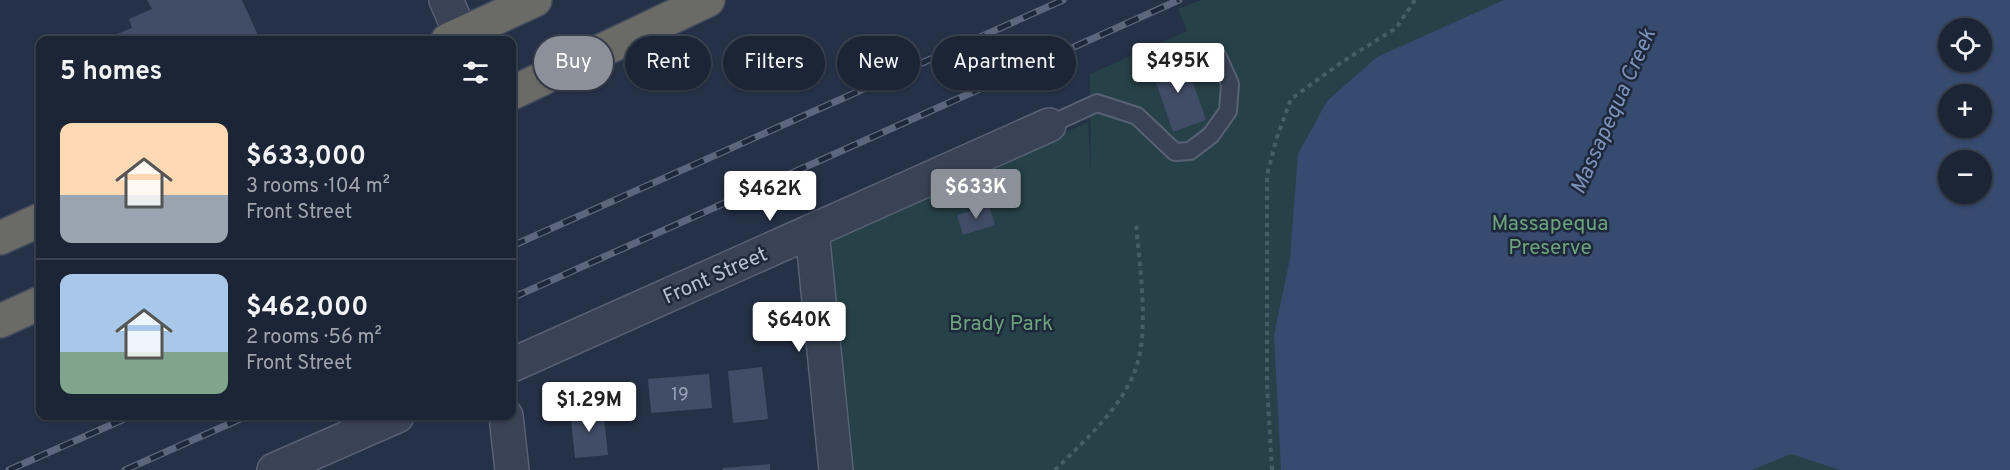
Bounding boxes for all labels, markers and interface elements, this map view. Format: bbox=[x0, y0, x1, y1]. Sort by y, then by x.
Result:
map controls bbox=[1938, 18, 1992, 204]
button: locate bbox=[1938, 18, 1992, 72]
water label: Massapequa Creek bbox=[1566, 24, 1663, 199]
chip: Buy bbox=[534, 36, 613, 90]
chip: Rent bbox=[625, 36, 711, 90]
chip: Filters bbox=[723, 36, 825, 90]
chip: New bbox=[837, 36, 920, 90]
chip: Apartment bbox=[932, 36, 1076, 90]
pin: $495K bbox=[1136, 43, 1220, 94]
text: $495K bbox=[1146, 49, 1210, 75]
text: 5 homes bbox=[60, 56, 162, 89]
icon: filters bbox=[459, 56, 492, 89]
button: + bbox=[1938, 84, 1992, 138]
text: $633,000 bbox=[246, 141, 366, 174]
icon: home bbox=[108, 147, 180, 219]
button: − bbox=[1938, 150, 1992, 204]
pin: $633K bbox=[934, 169, 1018, 220]
pin: $462K bbox=[728, 171, 812, 222]
text: 3 rooms · 104 m² bbox=[246, 174, 390, 200]
text: $633K bbox=[945, 175, 1007, 201]
text: $462K bbox=[738, 177, 802, 203]
text: Front Street bbox=[246, 200, 352, 226]
park label: Massapequa Preserve bbox=[1492, 211, 1608, 262]
street label: Front Street bbox=[659, 241, 772, 311]
text: $462,000 bbox=[246, 292, 368, 325]
icon: home bbox=[108, 298, 180, 370]
pin: $640K bbox=[757, 302, 841, 353]
text: $640K bbox=[767, 308, 831, 334]
park label: Brady Park bbox=[949, 311, 1053, 338]
text: 2 rooms · 56 m² bbox=[246, 325, 382, 351]
text: Front Street bbox=[246, 351, 352, 377]
pin: $1.29M bbox=[540, 382, 638, 433]
house number: 19 bbox=[671, 384, 689, 407]
text: $1.29M bbox=[556, 388, 622, 414]

